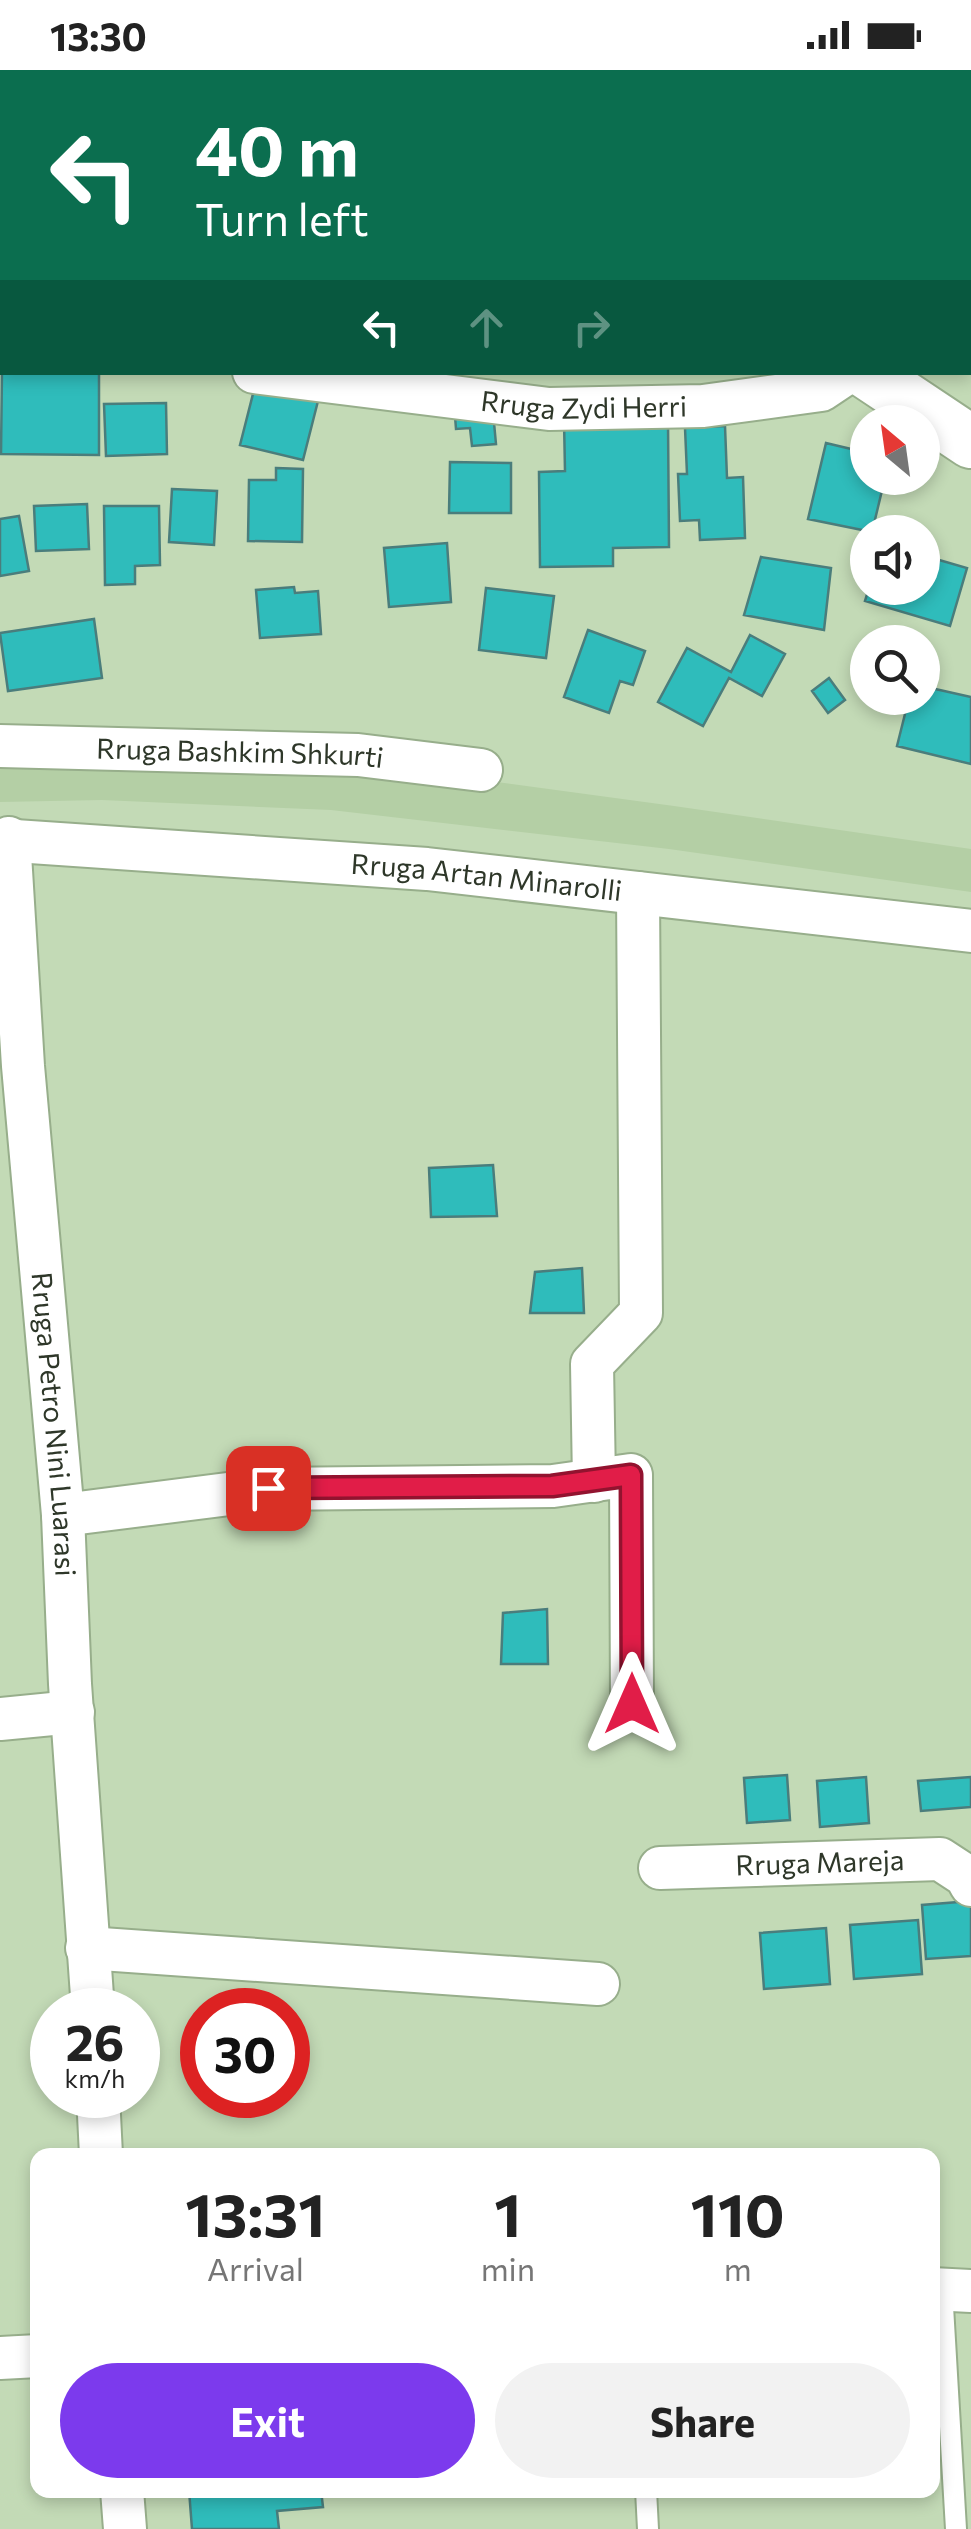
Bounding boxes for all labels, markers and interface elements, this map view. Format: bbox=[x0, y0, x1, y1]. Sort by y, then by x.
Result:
text: 13:30 bbox=[50, 12, 147, 59]
text: 40 m bbox=[195, 105, 359, 190]
icon: left bbox=[30, 110, 160, 240]
text: Turn left bbox=[195, 190, 369, 245]
icon: left bbox=[354, 300, 409, 355]
icon: ahead bbox=[459, 300, 514, 355]
icon: right bbox=[564, 300, 619, 355]
street label: Rruga Zydi Herri bbox=[479, 383, 687, 426]
north arrow bbox=[850, 405, 940, 495]
map controls bbox=[850, 405, 940, 715]
button: sound bbox=[850, 515, 940, 605]
button: search bbox=[850, 625, 940, 715]
street label: Rruga Bashkim Shkurti bbox=[96, 730, 386, 774]
street label: Rruga Artan Minarolli bbox=[350, 846, 624, 907]
street label: Rruga Petro Nini Luarasi bbox=[25, 1270, 84, 1577]
pin bbox=[226, 1446, 311, 1531]
icon: arrive bbox=[241, 1461, 296, 1516]
position arrow bbox=[580, 1652, 684, 1756]
street label: Rruga Mareja bbox=[735, 1842, 905, 1882]
speed limit sign: 30 bbox=[180, 1988, 310, 2118]
text: 26 bbox=[65, 2010, 124, 2071]
text: km/h bbox=[65, 2063, 125, 2093]
text: 13:31 bbox=[185, 2176, 325, 2249]
text: 1 bbox=[494, 2176, 522, 2249]
text: 110 bbox=[691, 2176, 785, 2249]
text: Arrival bbox=[207, 2248, 304, 2288]
text: min bbox=[481, 2248, 535, 2288]
text: m bbox=[724, 2248, 752, 2288]
button: Exit bbox=[60, 2363, 475, 2478]
button: Share bbox=[495, 2363, 910, 2478]

